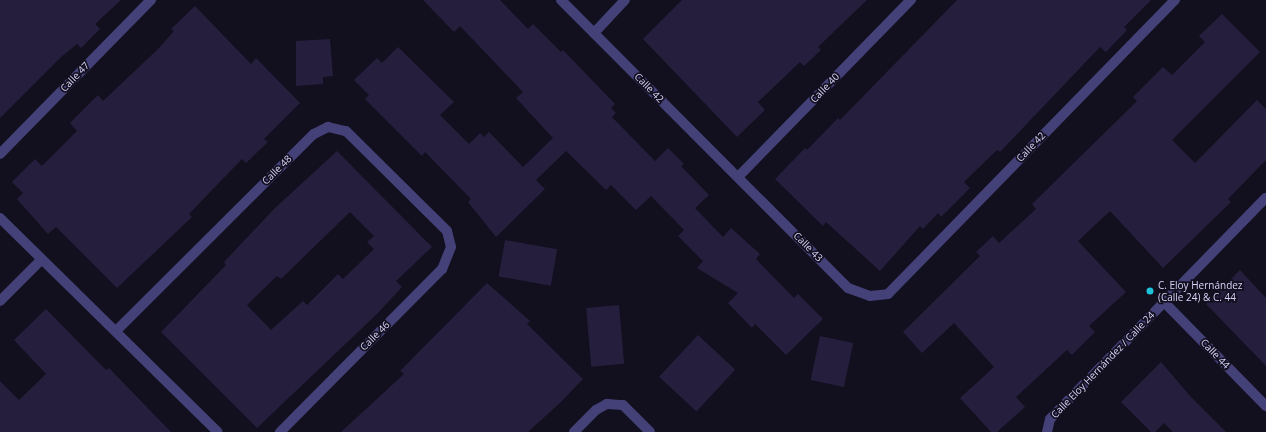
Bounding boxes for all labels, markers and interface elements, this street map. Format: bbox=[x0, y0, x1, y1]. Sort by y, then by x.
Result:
street label: Calle 47 bbox=[58, 60, 92, 94]
street label: Calle 42 bbox=[632, 71, 666, 105]
street label: Calle 40 bbox=[808, 71, 842, 105]
street label: Calle 42 bbox=[1014, 130, 1048, 164]
street label: Calle 48 bbox=[260, 153, 294, 187]
street label: Calle 43 bbox=[791, 230, 825, 264]
place label: C. Eloy Hernández (Calle 24) & C. 44 bbox=[1158, 279, 1243, 302]
marker: C. Eloy Hernández (Calle 24) & C. 44 bbox=[1145, 286, 1155, 296]
street label: Calle Eloy Hernández / Calle 24 bbox=[1049, 309, 1157, 421]
street label: Calle 46 bbox=[358, 319, 392, 353]
street label: Calle 44 bbox=[1198, 337, 1232, 371]

